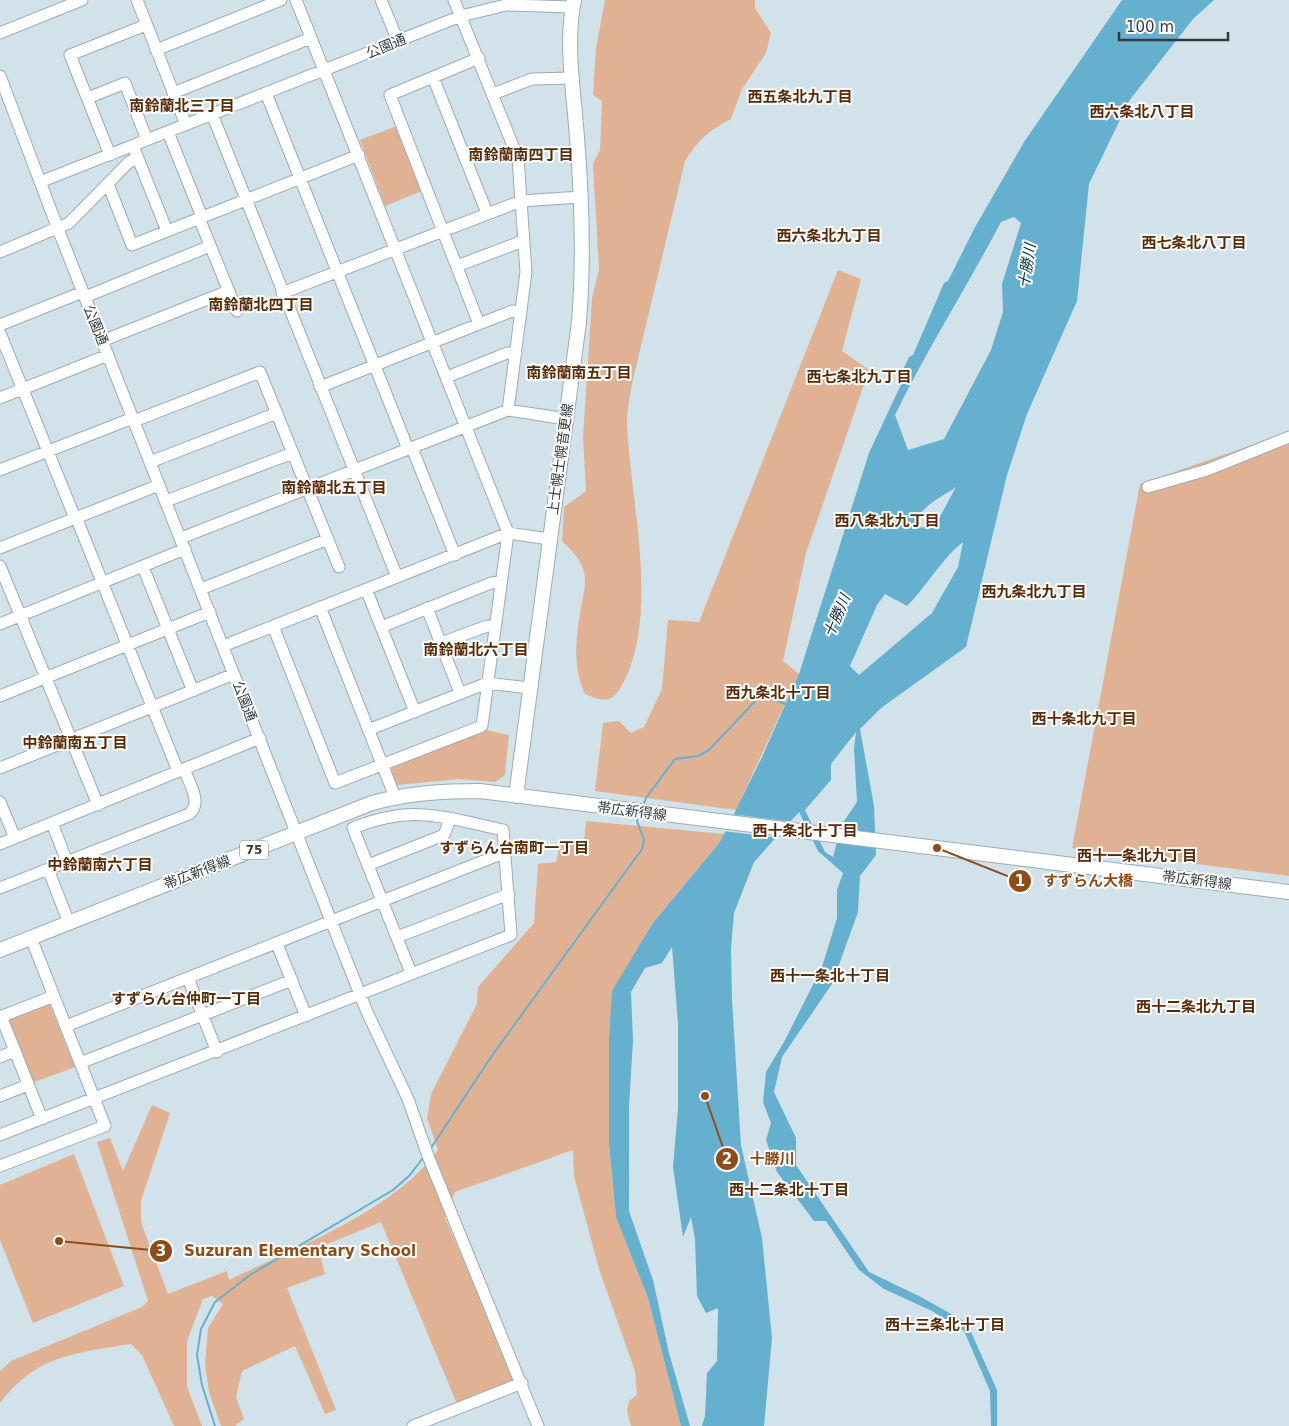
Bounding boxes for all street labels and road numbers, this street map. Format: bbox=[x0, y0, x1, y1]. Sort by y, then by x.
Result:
street label: 公園通 bbox=[364, 31, 408, 61]
street label: 公園通 bbox=[81, 303, 111, 347]
street label: 上士幌士幌音更線 bbox=[544, 402, 576, 516]
street label: 公園通 bbox=[230, 679, 260, 723]
street label: 帯広新得線 bbox=[596, 799, 668, 823]
road number: 75 bbox=[240, 840, 268, 860]
street label: 帯広新得線 bbox=[161, 852, 233, 892]
street label: 帯広新得線 bbox=[1161, 868, 1233, 892]

